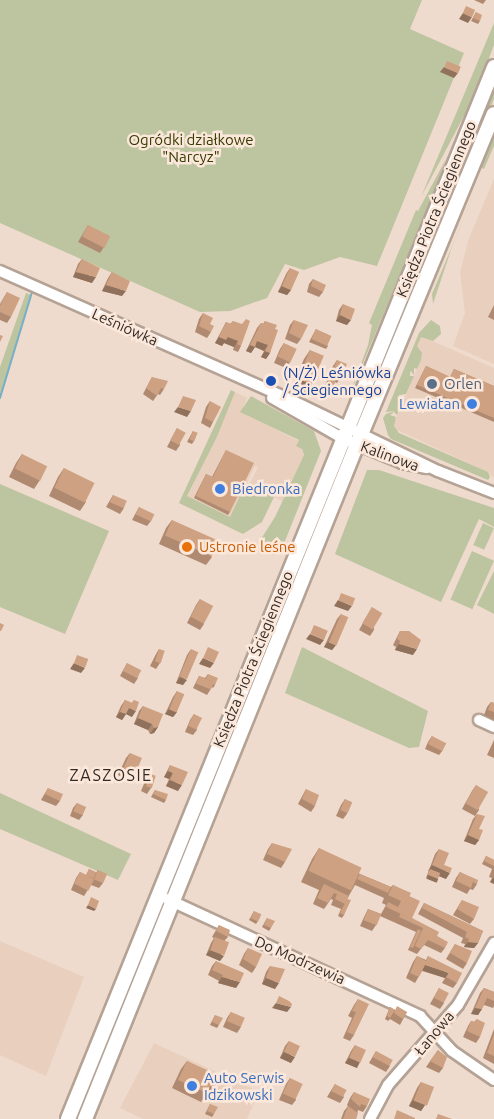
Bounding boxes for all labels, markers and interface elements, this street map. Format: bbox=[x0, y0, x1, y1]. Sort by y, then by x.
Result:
street label: Księdza Piotra Ściegiennego bbox=[392, 118, 480, 300]
park label: Ogródki działkowe "Narcyz" bbox=[128, 130, 254, 165]
street label: Leśniówka bbox=[89, 304, 161, 350]
place label: (N/Ż) Leśniówka / Ściegiennego bbox=[283, 363, 391, 398]
marker: (N/Ż) Leśniówka / Ściegiennego bbox=[264, 374, 278, 388]
place label: Orlen bbox=[444, 375, 482, 393]
marker: Orlen bbox=[425, 377, 439, 391]
place label: Lewiatan bbox=[399, 395, 460, 413]
marker: Lewiatan bbox=[465, 397, 479, 411]
street label: Kalinowa bbox=[358, 437, 422, 475]
place label: Biedronka bbox=[232, 480, 301, 498]
marker: Biedronka bbox=[213, 482, 227, 496]
place label: Ustronie leśne bbox=[199, 538, 296, 556]
marker: Ustronie leśne bbox=[180, 540, 194, 554]
street label: Księdza Piotra Ściegiennego bbox=[209, 568, 297, 750]
district label: ZASZOSIE bbox=[69, 765, 153, 785]
street label: Do Modrzewia bbox=[252, 932, 348, 988]
street label: Łanowa bbox=[410, 1007, 458, 1059]
place label: Auto Serwis Idzikowski bbox=[204, 1068, 284, 1103]
marker: Auto Serwis Idzikowski bbox=[185, 1079, 199, 1093]

